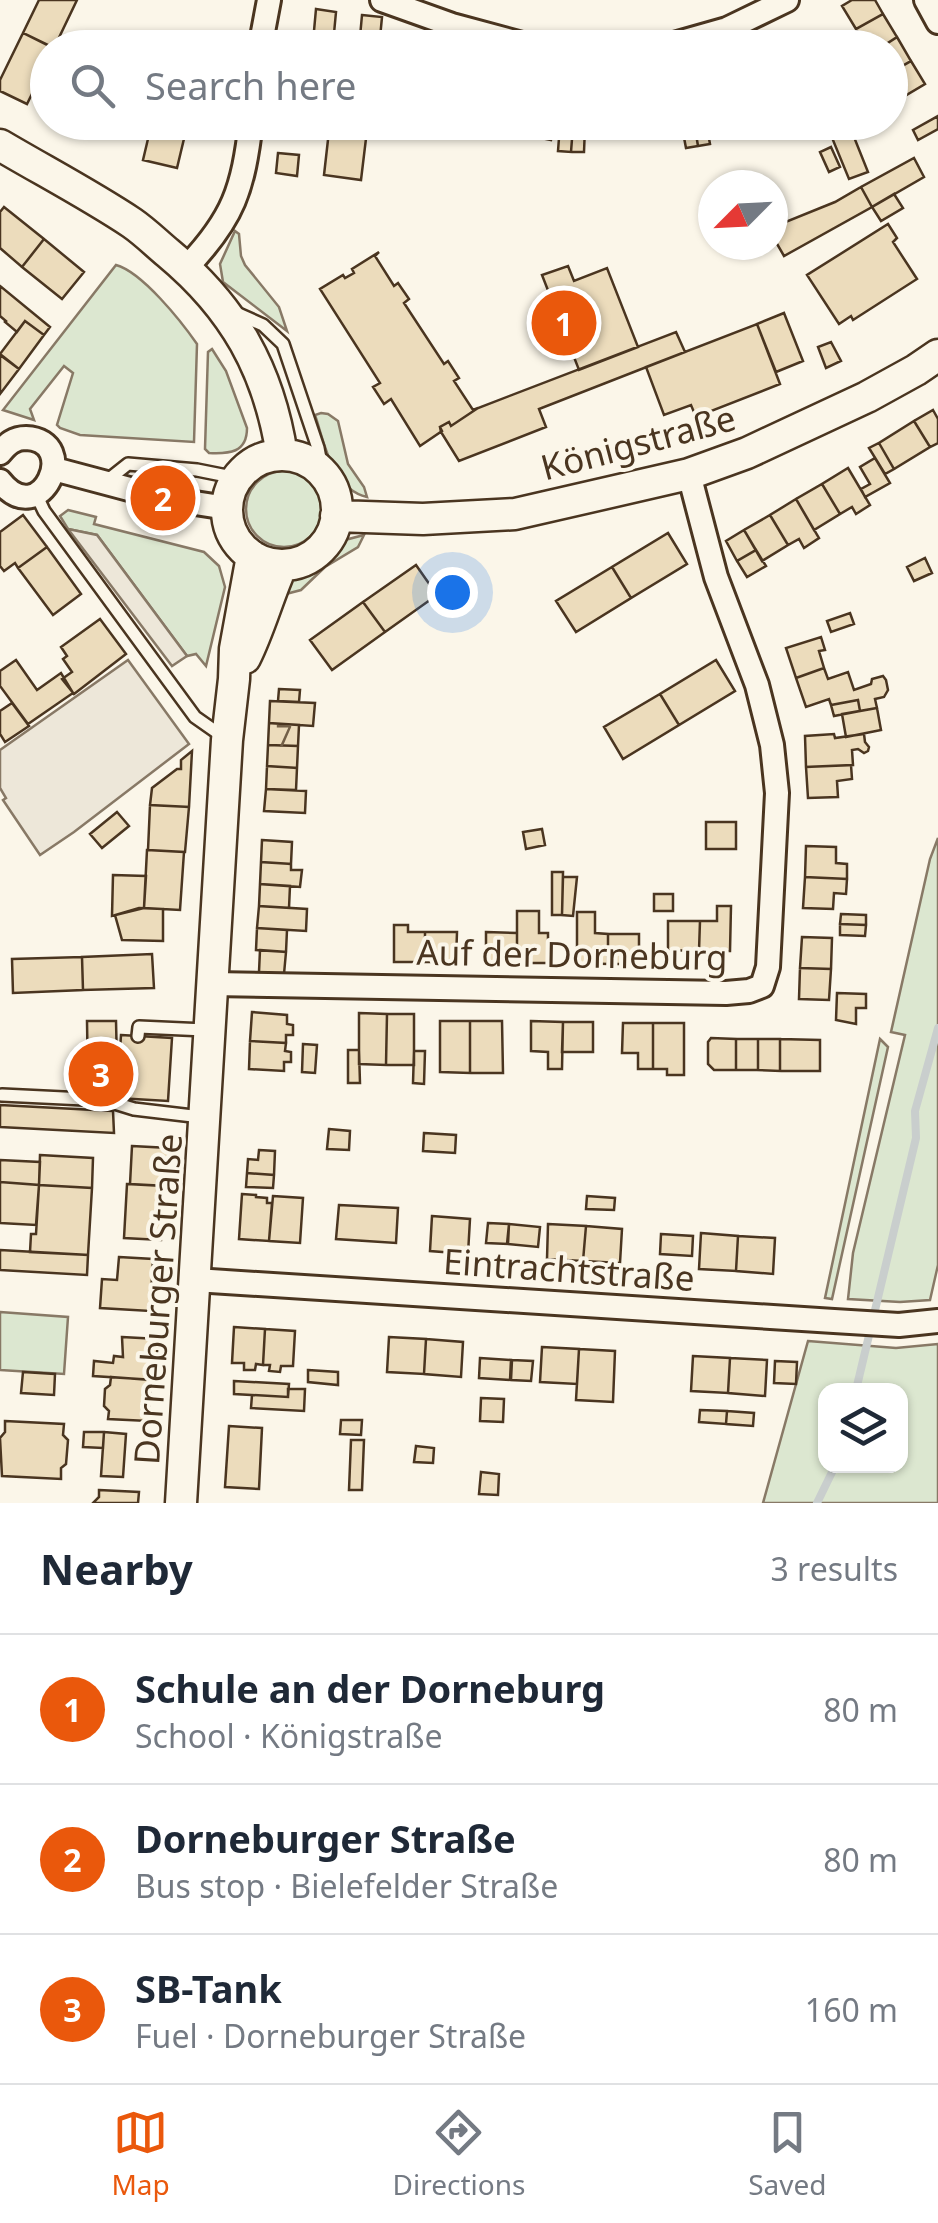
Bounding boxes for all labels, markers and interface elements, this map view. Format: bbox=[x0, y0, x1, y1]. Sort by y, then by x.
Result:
search box bbox=[30, 30, 908, 140]
icon: search bbox=[65, 58, 120, 113]
text: Search here bbox=[145, 59, 356, 111]
north arrow bbox=[698, 170, 788, 260]
pin: 1 bbox=[532, 286, 596, 360]
street label: Königstraße bbox=[535, 393, 741, 491]
pin: 2 bbox=[130, 460, 196, 536]
your location bbox=[427, 567, 478, 618]
house number: 7 bbox=[275, 715, 293, 756]
street label: Auf der Dorneburg bbox=[416, 928, 728, 980]
pin: 3 bbox=[68, 1036, 134, 1112]
street label: Dorneburger Straße bbox=[122, 1132, 192, 1466]
street label: Eintrachtstraße bbox=[442, 1237, 696, 1301]
map controls bbox=[818, 1383, 908, 1473]
button: layers bbox=[818, 1383, 908, 1473]
text: Nearby bbox=[40, 1540, 193, 1597]
text: 3 results bbox=[771, 1547, 898, 1590]
text: Schule an der Dorneburg bbox=[135, 1662, 605, 1714]
text: 1 bbox=[63, 1688, 82, 1731]
text: 80 m bbox=[823, 1688, 898, 1731]
text: School · Königstraße bbox=[135, 1714, 442, 1757]
text: Dorneburger Straße bbox=[135, 1812, 516, 1864]
text: 2 bbox=[63, 1838, 82, 1881]
text: 80 m bbox=[823, 1838, 898, 1881]
text: Bus stop · Bielefelder Straße bbox=[135, 1864, 558, 1907]
text: SB-Tank bbox=[135, 1962, 282, 2014]
text: 3 bbox=[63, 1988, 82, 2031]
text: 160 m bbox=[805, 1988, 898, 2031]
text: Fuel · Dorneburger Straße bbox=[135, 2014, 526, 2057]
tab: Map bbox=[111, 2105, 170, 2203]
tab: Directions bbox=[393, 2105, 525, 2203]
tab: Saved bbox=[748, 2105, 827, 2203]

